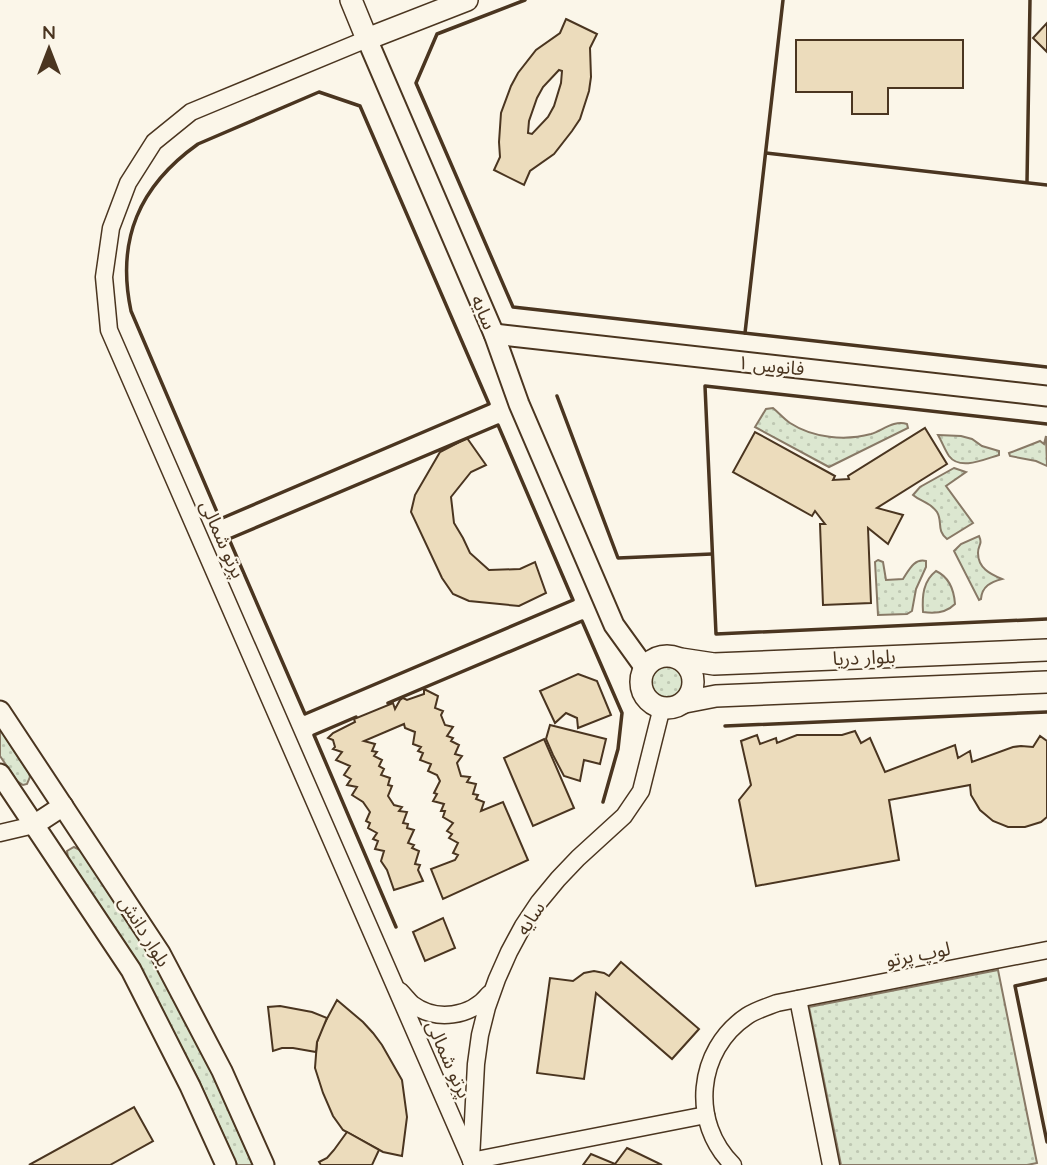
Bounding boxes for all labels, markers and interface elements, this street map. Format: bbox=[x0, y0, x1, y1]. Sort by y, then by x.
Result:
north arrow bbox=[14, 14, 84, 84]
text: N bbox=[42, 20, 56, 44]
street label: سایه bbox=[466, 291, 502, 333]
street label: فانوس ۱ bbox=[736, 350, 806, 380]
street label: پرتو شمالی bbox=[194, 496, 251, 582]
street label: بلوار دریا bbox=[832, 644, 896, 670]
street label: بلوار دانش bbox=[114, 891, 176, 971]
street label: سایه bbox=[510, 897, 550, 939]
street label: لوپ پرتو bbox=[884, 936, 953, 974]
street label: پرتو شمالی bbox=[420, 1016, 477, 1102]

